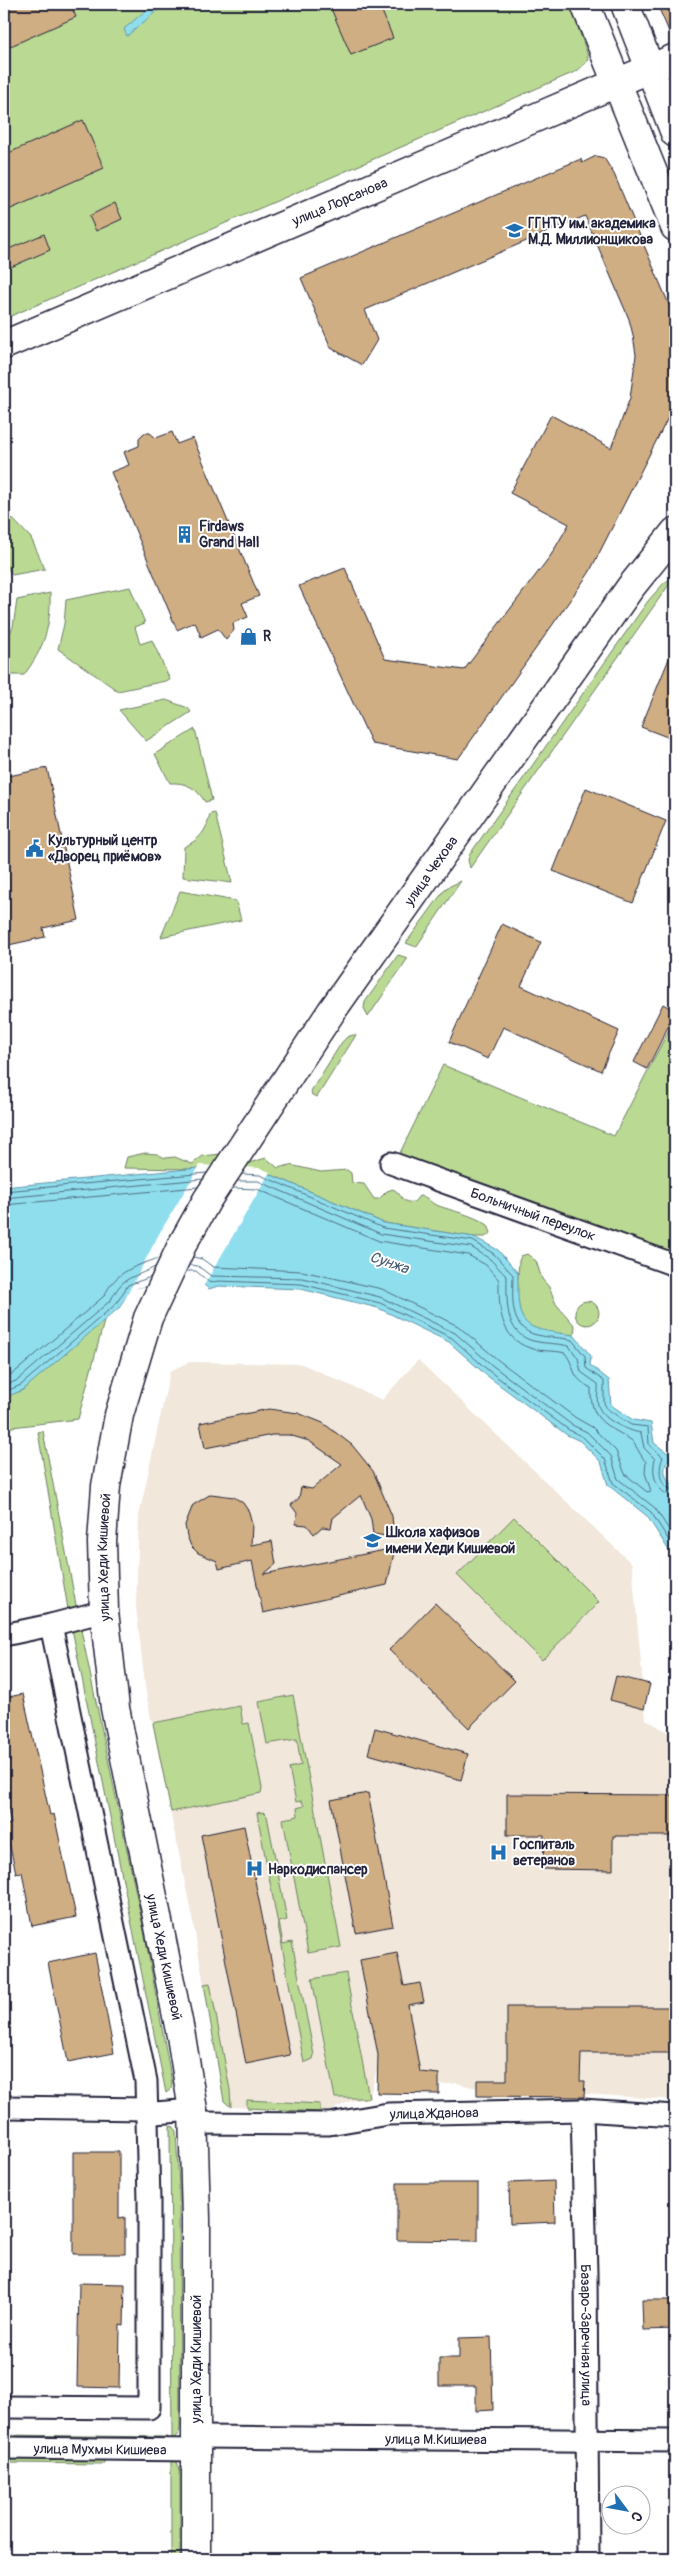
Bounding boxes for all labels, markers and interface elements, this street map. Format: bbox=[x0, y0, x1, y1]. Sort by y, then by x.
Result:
street label: улица Лорсанова bbox=[288, 174, 390, 230]
place label: ГГНТУ им. академика М.Д. Миллионщикова bbox=[528, 215, 656, 248]
school or university icon: ГГНТУ им. академика М.Д. Миллионщикова bbox=[504, 221, 524, 241]
place label: Firdaws Grand Hall bbox=[199, 518, 259, 551]
building icon: Firdaws Grand Hall bbox=[175, 524, 195, 544]
shop icon: R bbox=[239, 626, 259, 646]
place label: R bbox=[263, 628, 271, 645]
place label: Культурный центр «Дворец приёмов» bbox=[48, 832, 162, 865]
street label: улица Чехова bbox=[400, 833, 461, 910]
public building icon: Культурный центр «Дворец приёмов» bbox=[24, 838, 44, 858]
street label: Больничный переулок bbox=[468, 1184, 598, 1244]
water label: Сунжа bbox=[367, 1248, 412, 1279]
street label: улица Хеди Кишиевой bbox=[93, 1492, 114, 1623]
place label: Школа хафизов имени Хеди Кишиевой bbox=[385, 1524, 515, 1557]
school or university icon: Школа хафизов имени Хеди Кишиевой bbox=[362, 1530, 382, 1550]
place label: Госпиталь ветеранов bbox=[513, 1836, 575, 1869]
hospital icon: Госпиталь ветеранов bbox=[489, 1842, 509, 1862]
hospital icon: Наркодиспансер bbox=[244, 1859, 264, 1879]
place label: Наркодиспансер bbox=[268, 1861, 368, 1878]
street label: улица Хеди Кишиевой bbox=[142, 1891, 186, 2022]
street label: улица Жданова bbox=[388, 2104, 479, 2122]
street label: Базаро-Заречная улица bbox=[577, 2264, 595, 2406]
street label: улица Хеди Кишиевой bbox=[188, 2295, 205, 2424]
street label: улица М.Кишиева bbox=[384, 2430, 487, 2448]
street label: улица Мухмы Кишиева bbox=[32, 2440, 167, 2458]
north arrow bbox=[602, 2486, 652, 2536]
text: С bbox=[627, 2508, 646, 2525]

